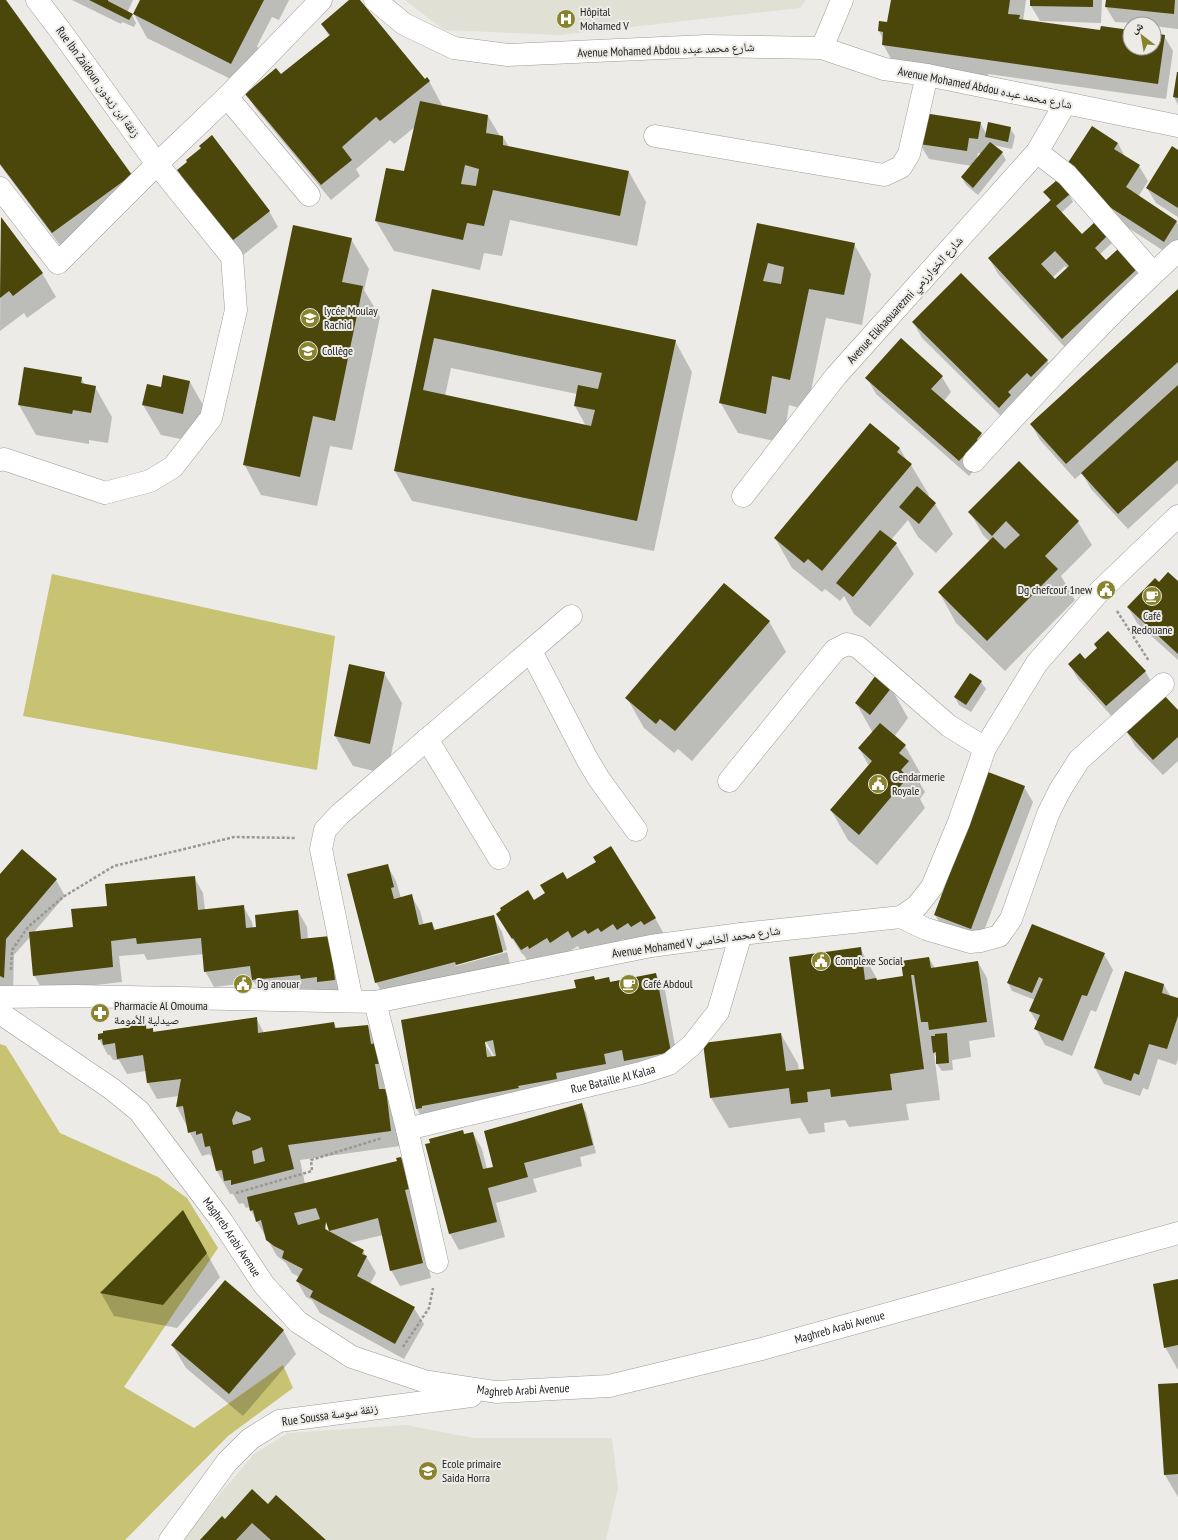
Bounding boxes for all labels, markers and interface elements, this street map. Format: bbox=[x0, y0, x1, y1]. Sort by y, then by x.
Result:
place label: Hôpital Mohamed V bbox=[580, 4, 629, 33]
hospital icon: Hôpital Mohamed V bbox=[555, 8, 577, 30]
north arrow bbox=[1122, 16, 1162, 56]
text: ش bbox=[1128, 18, 1146, 37]
street label: Rue Ibn Zaidoun زنقة ابن زيدون bbox=[53, 23, 144, 141]
street label: Avenue Mohamed Abdou شارع محمد عبده bbox=[577, 39, 755, 61]
street label: Avenue Mohamed Abdou شارع محمد عبده bbox=[897, 63, 1074, 113]
street label: Avenue Elkhaouarezmi شارع الخوارزمي bbox=[843, 233, 968, 369]
place label: lycée Moulay Rachid bbox=[324, 303, 378, 332]
school or university icon: lycée Moulay Rachid bbox=[299, 307, 321, 329]
school or university icon: Collège bbox=[297, 340, 319, 362]
place label: Collège bbox=[322, 343, 353, 358]
public building icon: Dg chefcouf 1new bbox=[1095, 579, 1117, 601]
place label: Dg chefcouf 1new bbox=[1018, 582, 1093, 597]
cafe icon: Café Redouane bbox=[1141, 585, 1163, 607]
place label: Café Redouane bbox=[1132, 608, 1172, 637]
place label: Gendarmerie Royale bbox=[892, 769, 945, 798]
public building icon: Gendarmerie Royale bbox=[867, 773, 889, 795]
street label: Avenue Mohamed V شارع محمد الخامس bbox=[611, 922, 781, 962]
public building icon: Complexe Social bbox=[810, 950, 832, 972]
place label: Complexe Social bbox=[835, 953, 903, 968]
public building icon: Dg anouar bbox=[232, 973, 254, 995]
cafe icon: Café Abdoul bbox=[618, 973, 640, 995]
place label: Dg anouar bbox=[257, 976, 300, 991]
place label: Café Abdoul bbox=[643, 976, 693, 991]
place label: Pharmacie Al Omouma صيدلية الأمومة bbox=[114, 998, 208, 1027]
pharmacy icon: Pharmacie Al Omouma صيدلية الأمومة bbox=[89, 1002, 111, 1024]
street label: Rue Bataille Al Kalaa bbox=[569, 1061, 657, 1097]
street label: Maghreb Arabi Avenue bbox=[200, 1194, 265, 1280]
street label: Maghreb Arabi Avenue bbox=[793, 1307, 886, 1347]
street label: Maghreb Arabi Avenue bbox=[476, 1380, 570, 1399]
street label: Rue Soussa زنقة سوسة bbox=[281, 1400, 379, 1429]
place label: Ecole primaire Saida Horra bbox=[442, 1456, 501, 1485]
school or university icon: Ecole primaire Saida Horra bbox=[417, 1460, 439, 1482]

